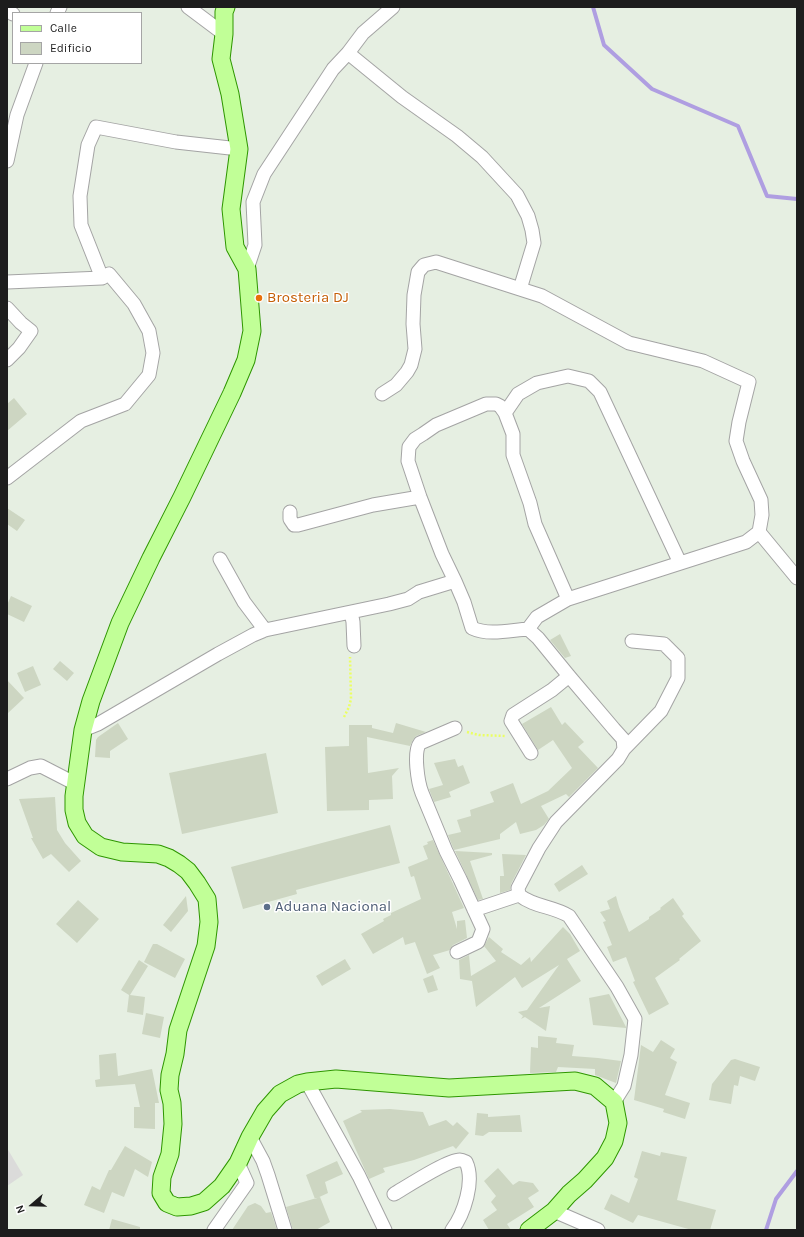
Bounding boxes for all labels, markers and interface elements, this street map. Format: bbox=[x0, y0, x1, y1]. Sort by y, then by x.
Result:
legend bbox=[12, 12, 142, 64]
text: Calle bbox=[50, 21, 77, 35]
text: Edificio bbox=[50, 41, 91, 55]
place label: Brosteria DJ bbox=[267, 289, 349, 307]
marker: Brosteria DJ bbox=[254, 293, 264, 303]
place label: Aduana Nacional bbox=[275, 898, 391, 916]
marker: Aduana Nacional bbox=[262, 902, 272, 912]
north arrow bbox=[12, 1185, 52, 1225]
text: N bbox=[13, 1203, 28, 1215]

